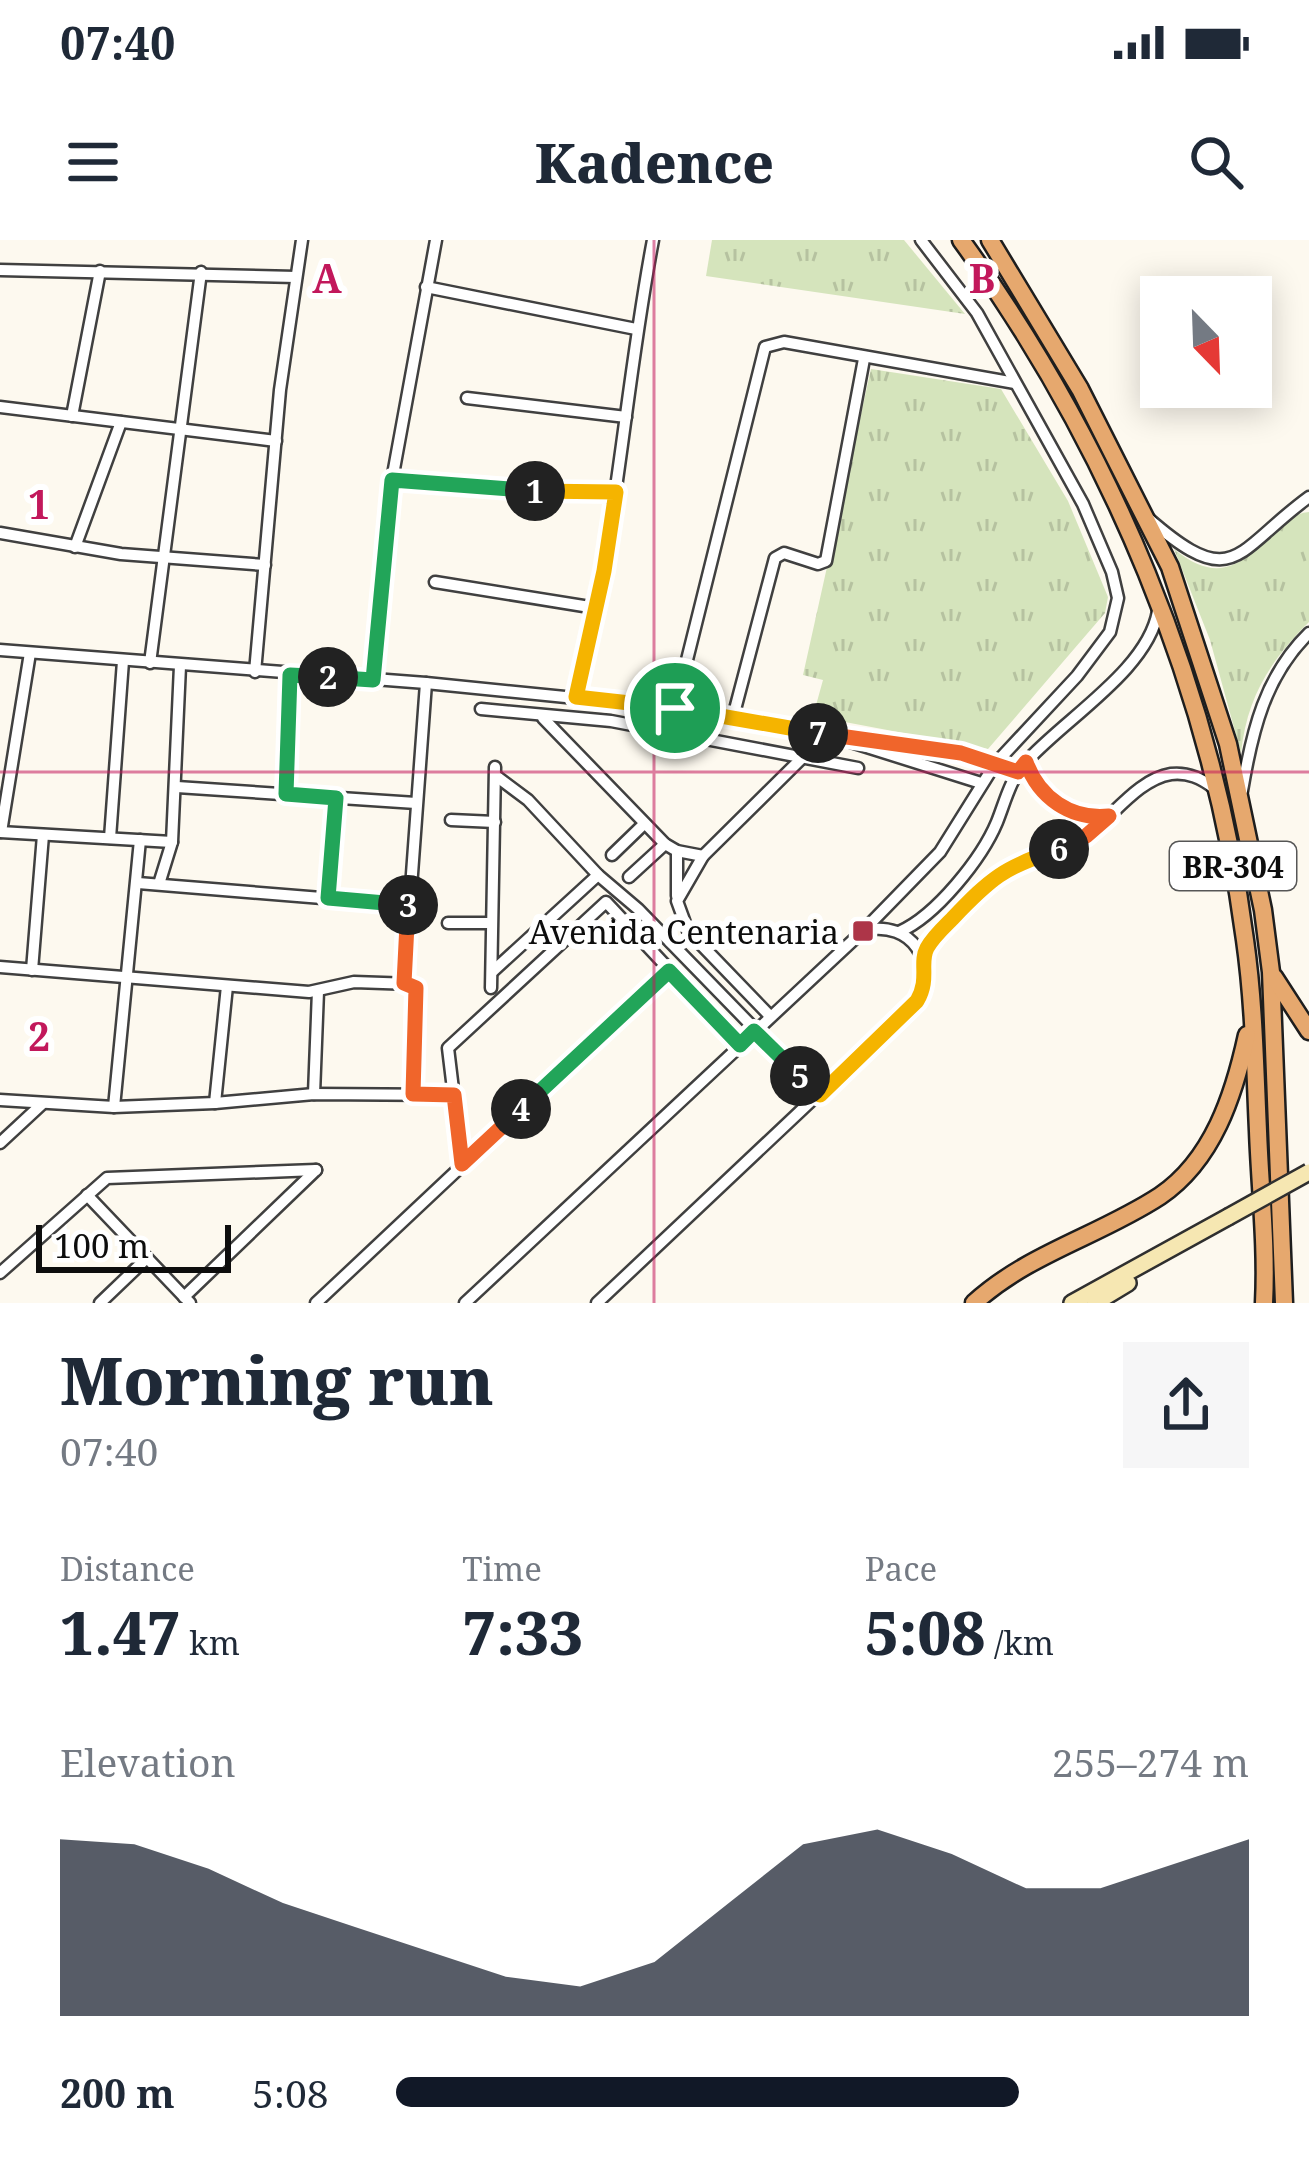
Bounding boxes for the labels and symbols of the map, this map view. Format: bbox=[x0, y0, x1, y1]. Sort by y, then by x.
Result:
text: A bbox=[312, 251, 342, 304]
text: B bbox=[969, 251, 995, 304]
north arrow bbox=[1140, 276, 1272, 408]
pin: 1 bbox=[505, 461, 565, 521]
text: 1 bbox=[28, 477, 50, 530]
pin: 2 bbox=[298, 647, 358, 707]
pin bbox=[624, 657, 726, 759]
pin: 7 bbox=[788, 703, 848, 763]
pin: 6 bbox=[1029, 819, 1089, 879]
road number: BR-304 bbox=[1170, 842, 1296, 890]
pin: 3 bbox=[378, 875, 438, 935]
place label: Avenida Centenaria bbox=[529, 909, 839, 954]
marker: Avenida Centenaria bbox=[850, 918, 876, 944]
text: 2 bbox=[28, 1009, 50, 1062]
pin: 5 bbox=[770, 1046, 830, 1106]
pin: 4 bbox=[491, 1079, 551, 1139]
scale bar bbox=[36, 1219, 231, 1272]

